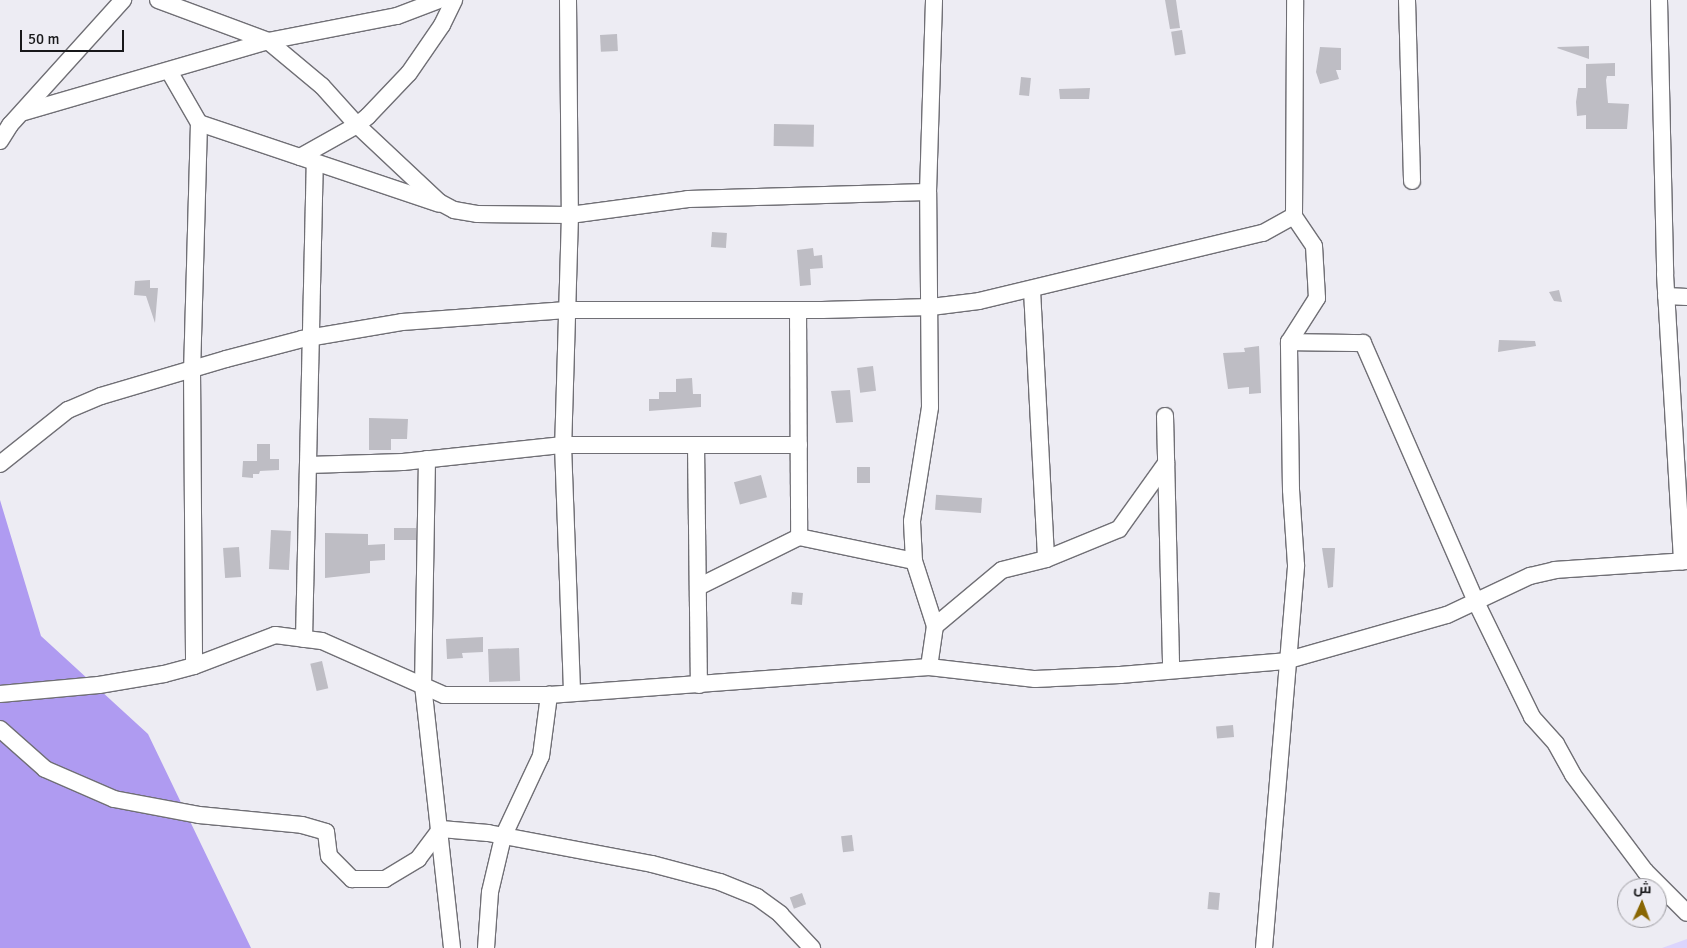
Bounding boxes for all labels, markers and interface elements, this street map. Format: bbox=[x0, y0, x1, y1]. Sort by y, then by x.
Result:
scale bar bbox=[22, 20, 126, 52]
text: 50 m bbox=[28, 30, 59, 48]
north arrow bbox=[1617, 878, 1667, 928]
text: ش bbox=[1633, 880, 1652, 897]

